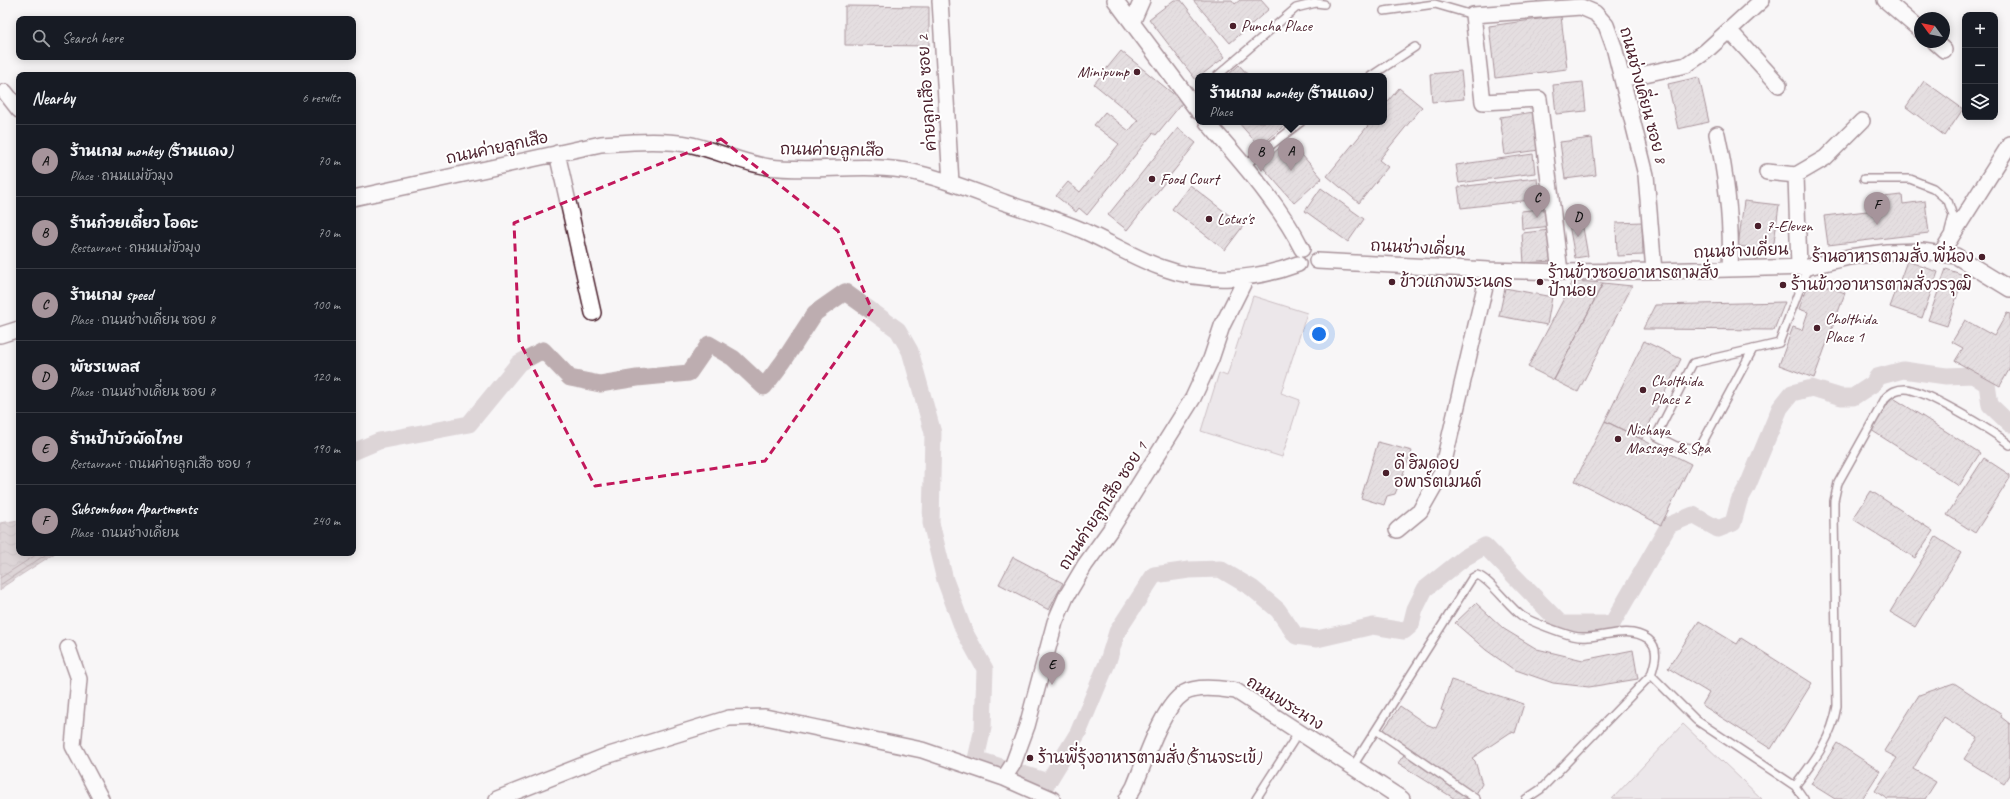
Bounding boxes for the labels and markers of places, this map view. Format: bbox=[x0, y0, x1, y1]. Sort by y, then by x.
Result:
place label: Puncha Place bbox=[1241, 16, 1314, 36]
marker: Puncha Place bbox=[1228, 21, 1238, 31]
place label: Minipump bbox=[1077, 62, 1130, 82]
marker: Minipump bbox=[1132, 67, 1142, 77]
pin: A bbox=[1278, 138, 1304, 171]
pin: B bbox=[1248, 139, 1274, 172]
place label: Food Court bbox=[1160, 169, 1221, 189]
marker: Food Court bbox=[1147, 174, 1157, 184]
pin: C bbox=[1524, 185, 1550, 218]
pin: F bbox=[1864, 192, 1890, 225]
pin: D bbox=[1565, 204, 1591, 237]
place label: Lotus's bbox=[1217, 209, 1255, 229]
marker: Lotus's bbox=[1204, 214, 1214, 224]
place label: 7-Eleven bbox=[1766, 216, 1813, 236]
marker: 7-Eleven bbox=[1753, 221, 1763, 231]
place label: ร้านอาหารตามสั่ง พี่น้อง bbox=[1812, 241, 1974, 267]
marker: ร้านอาหารตามสั่ง พี่น้อง bbox=[1977, 252, 1987, 262]
place label: ร้านข้าวซอยอาหารตามสั่ง ป้าน่อย bbox=[1548, 258, 1719, 301]
place label: ร้านข้าวอาหารตามสั่งวรวุฒิ bbox=[1791, 270, 1972, 297]
place label: ข้าวแกงพระนคร bbox=[1400, 271, 1513, 292]
marker: ข้าวแกงพระนคร bbox=[1387, 277, 1397, 287]
marker: ร้านข้าวซอยอาหารตามสั่ง ป้าน่อย bbox=[1535, 277, 1545, 287]
marker: ร้านข้าวอาหารตามสั่งวรวุฒิ bbox=[1778, 280, 1788, 290]
place label: Cholthida Place 1 bbox=[1825, 309, 1878, 347]
marker: Cholthida Place 1 bbox=[1812, 323, 1822, 333]
place label: Cholthida Place 2 bbox=[1651, 371, 1704, 409]
marker: Cholthida Place 2 bbox=[1638, 385, 1648, 395]
place label: Nichaya Massage & Spa bbox=[1626, 420, 1711, 458]
marker: Nichaya Massage & Spa bbox=[1613, 434, 1623, 444]
place label: ดี ฮิมดอย อพาร์ตเมนต์ bbox=[1394, 453, 1482, 492]
marker: ดี ฮิมดอย อพาร์ตเมนต์ bbox=[1381, 468, 1391, 478]
pin: E bbox=[1039, 652, 1065, 685]
place label: ร้านพี่รุ้งอาหารตามสั่ง(ร้านจระเข้) bbox=[1038, 742, 1262, 770]
marker: ร้านพี่รุ้งอาหารตามสั่ง(ร้านจระเข้) bbox=[1025, 753, 1035, 763]

